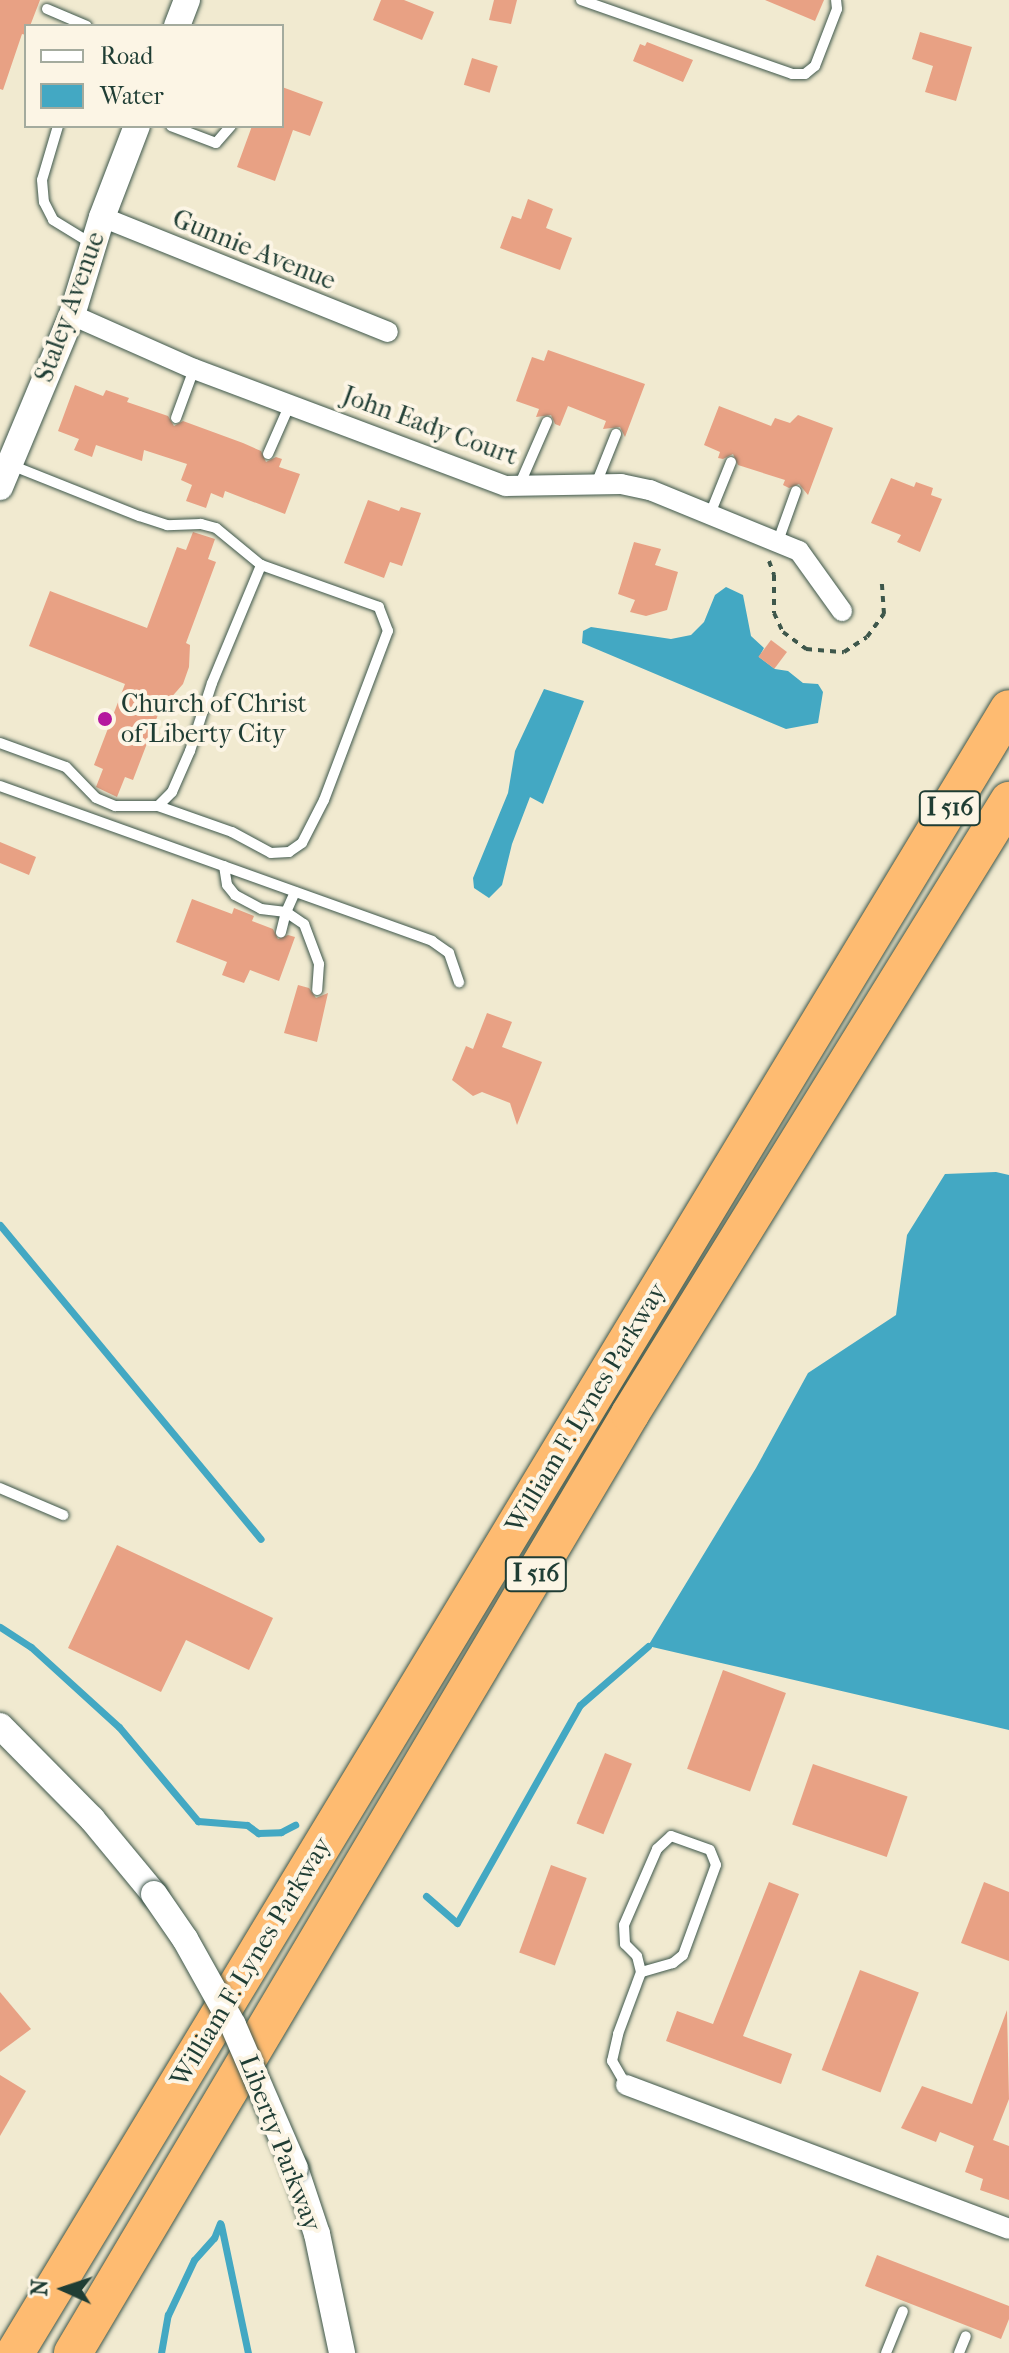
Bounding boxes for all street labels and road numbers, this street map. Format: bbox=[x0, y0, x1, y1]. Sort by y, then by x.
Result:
street label: Gunnie Avenue bbox=[168, 203, 340, 297]
street label: Staley Avenue bbox=[28, 228, 112, 386]
street label: John Eady Court bbox=[338, 380, 522, 472]
road number: I 516 bbox=[918, 788, 982, 828]
street label: William F. Lynes Parkway bbox=[499, 1277, 673, 1539]
road number: I 516 bbox=[504, 1554, 568, 1594]
street label: William F. Lynes Parkway bbox=[164, 1831, 338, 2093]
street label: Liberty Parkway bbox=[232, 2051, 328, 2235]

